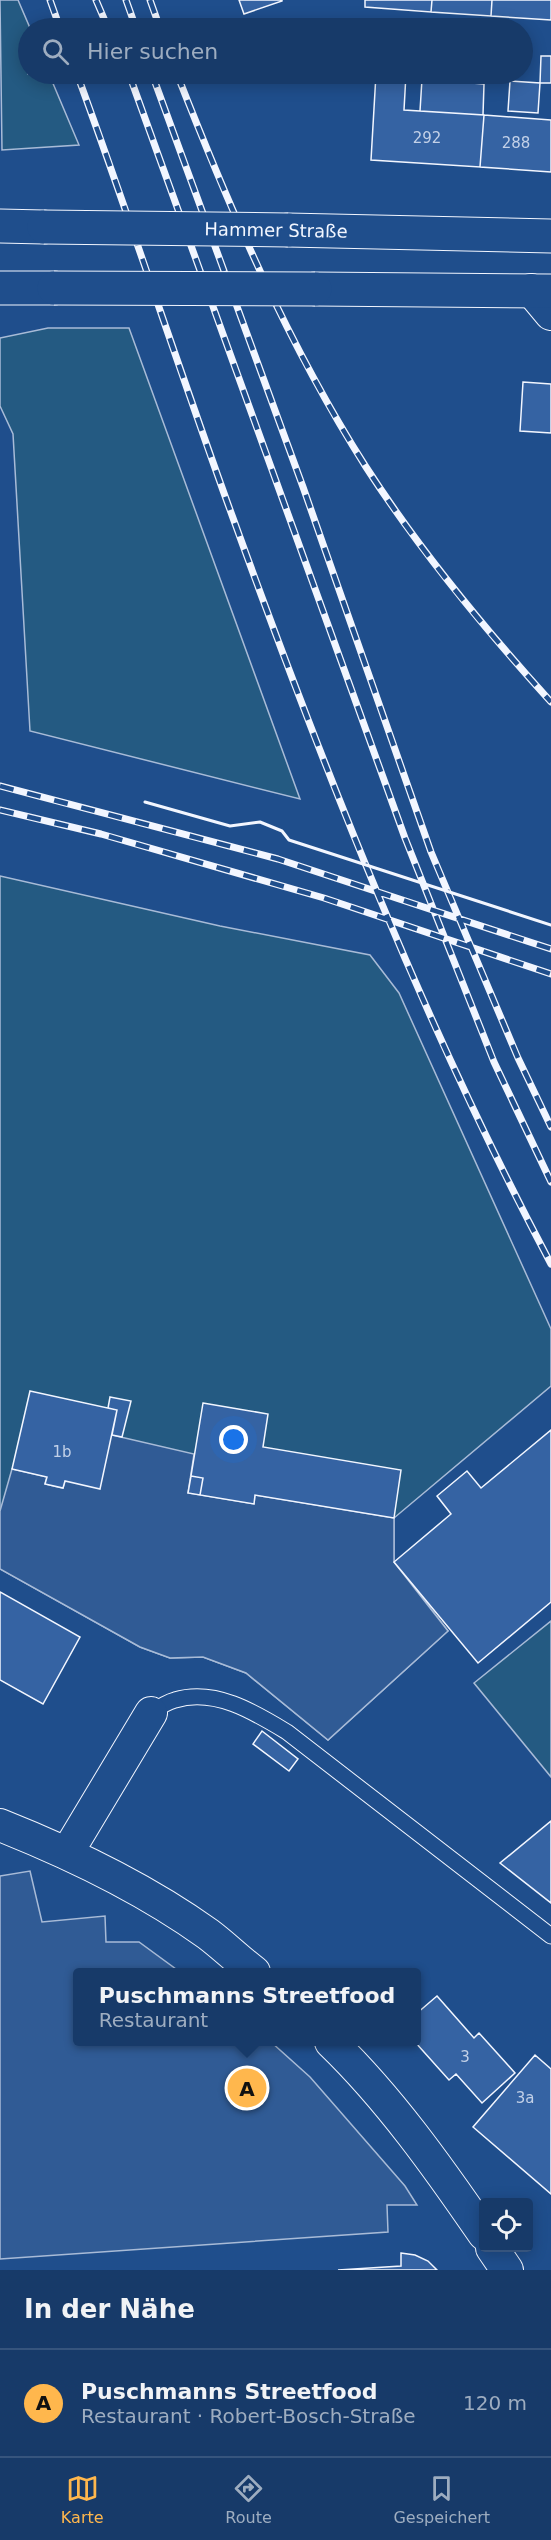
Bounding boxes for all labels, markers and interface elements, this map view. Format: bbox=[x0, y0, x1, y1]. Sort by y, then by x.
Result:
search box bbox=[18, 18, 533, 84]
icon: search bbox=[39, 35, 72, 68]
text: Hier suchen bbox=[87, 39, 218, 64]
house number: 292 bbox=[413, 129, 441, 147]
house number: 288 bbox=[502, 134, 530, 152]
street label: Hammer Straße bbox=[204, 218, 348, 242]
your location bbox=[219, 1425, 248, 1454]
house number: 1b bbox=[52, 1443, 72, 1461]
popup bbox=[73, 1968, 421, 2046]
text: Puschmanns Streetfood bbox=[99, 1983, 395, 2008]
text: Restaurant bbox=[99, 2008, 208, 2032]
house number: 3 bbox=[460, 2048, 470, 2066]
pin: A bbox=[228, 2066, 266, 2110]
house number: 3a bbox=[516, 2089, 534, 2107]
map controls bbox=[479, 2198, 533, 2252]
button: locate bbox=[479, 2198, 533, 2252]
text: In der Nähe bbox=[24, 2294, 195, 2324]
text: Puschmanns Streetfood bbox=[81, 2379, 378, 2404]
text: A bbox=[36, 2391, 51, 2415]
text: 120 m bbox=[463, 2391, 527, 2415]
text: Restaurant · Robert-Bosch-Straße bbox=[81, 2404, 416, 2428]
tab: Karte bbox=[61, 2472, 104, 2527]
tab: Route bbox=[225, 2472, 272, 2527]
tab: Gespeichert bbox=[393, 2472, 490, 2527]

